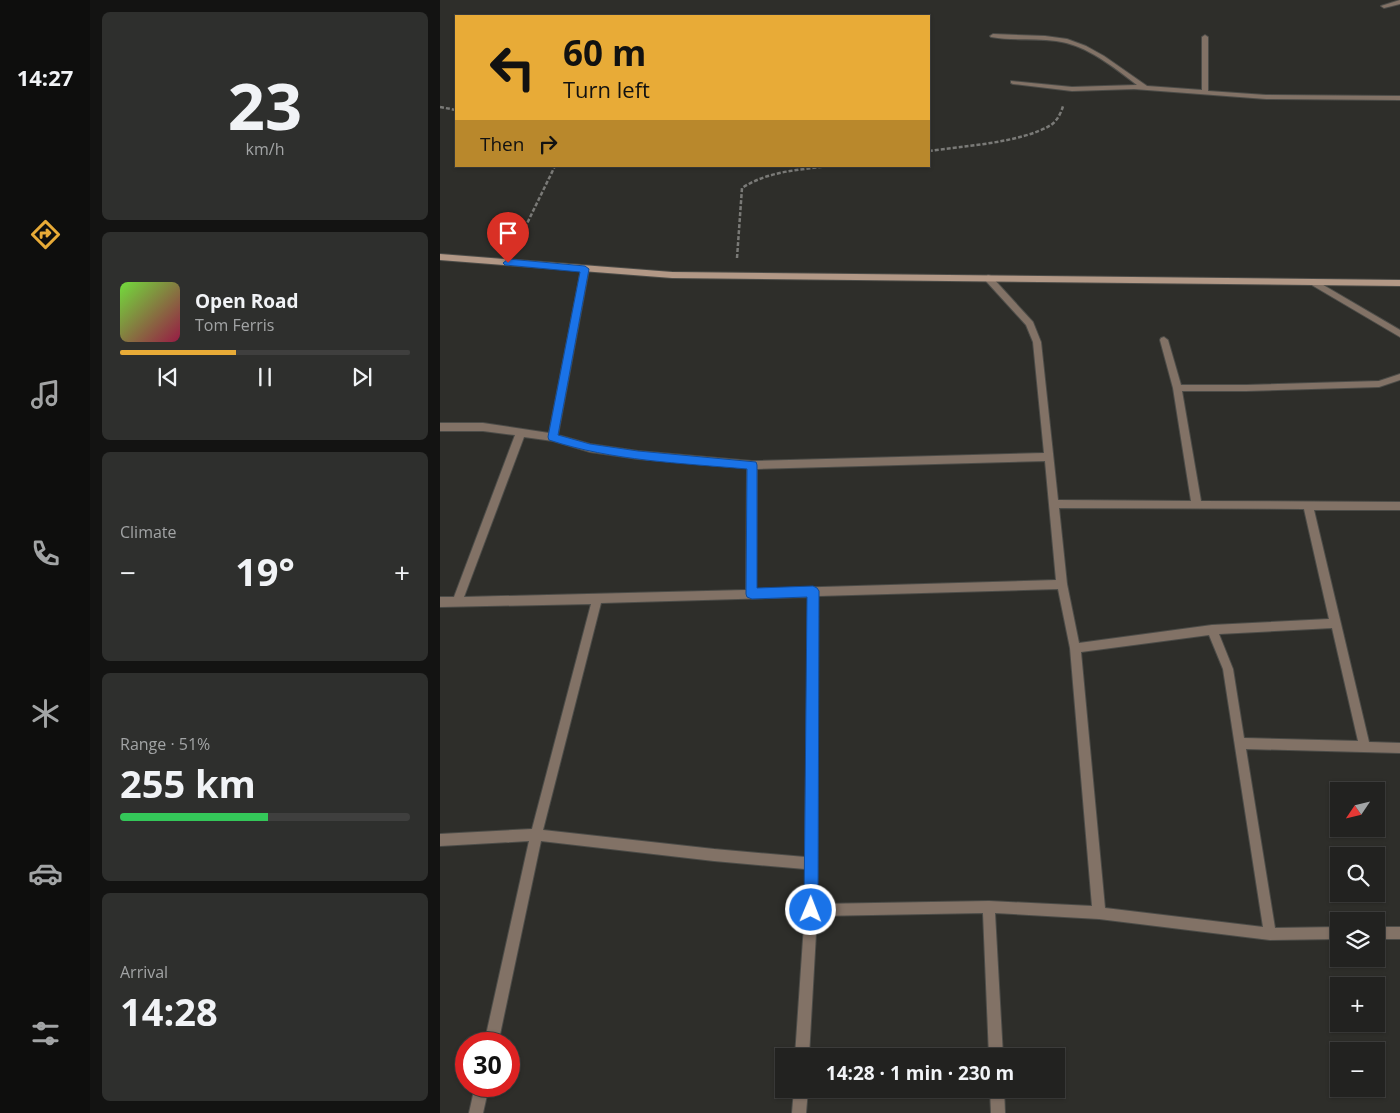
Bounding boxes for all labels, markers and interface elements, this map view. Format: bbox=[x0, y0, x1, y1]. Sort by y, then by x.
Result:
text: 60 m bbox=[563, 29, 646, 76]
icon: left bbox=[480, 35, 545, 100]
text: 23 bbox=[228, 61, 302, 149]
text: 14:27 bbox=[17, 62, 73, 92]
text: Turn left bbox=[563, 74, 650, 104]
icon: right bbox=[534, 130, 562, 158]
text: Then bbox=[480, 131, 524, 157]
text: km/h bbox=[246, 138, 284, 160]
pin bbox=[487, 212, 529, 263]
icon: directions bbox=[28, 217, 63, 252]
icon: arrive bbox=[494, 219, 522, 247]
text: Open Road bbox=[195, 288, 299, 314]
text: Tom Ferris bbox=[195, 314, 274, 336]
icon: previous bbox=[154, 363, 182, 391]
icon: pause bbox=[251, 363, 279, 391]
icon: next bbox=[348, 363, 376, 391]
icon: music bbox=[28, 377, 63, 412]
text: Climate bbox=[120, 521, 177, 543]
icon: phone bbox=[28, 536, 63, 571]
text: 19° bbox=[235, 545, 295, 597]
text: − bbox=[120, 553, 136, 591]
text: + bbox=[394, 553, 410, 591]
icon: climate bbox=[28, 696, 63, 731]
text: Range · 51% bbox=[120, 733, 210, 755]
text: 255 km bbox=[120, 757, 256, 809]
north arrow bbox=[1330, 782, 1385, 838]
map controls bbox=[1330, 782, 1385, 1097]
button: search bbox=[1330, 847, 1385, 902]
icon: car bbox=[28, 856, 63, 891]
position arrow bbox=[784, 883, 836, 935]
button: layers bbox=[1330, 912, 1385, 967]
text: Arrival bbox=[120, 961, 168, 983]
button: + bbox=[1330, 977, 1385, 1032]
text: 14:28 bbox=[120, 985, 218, 1037]
icon: filters bbox=[28, 1016, 63, 1051]
speed limit sign: 30 bbox=[455, 1032, 520, 1097]
button: − bbox=[1330, 1042, 1385, 1097]
text: 14:28 · 1 min · 230 m bbox=[826, 1060, 1014, 1086]

